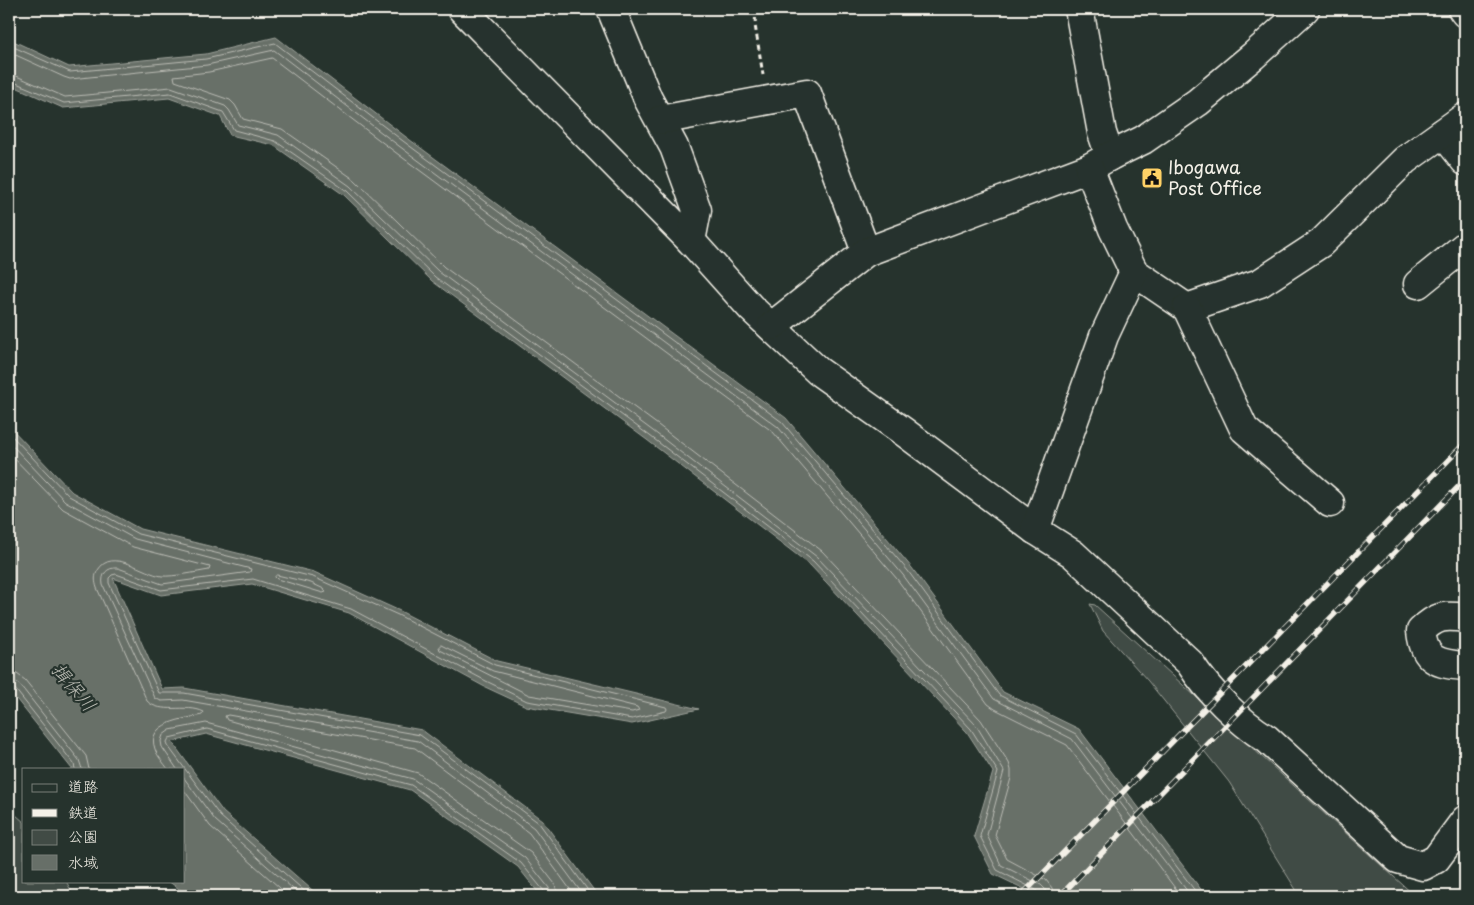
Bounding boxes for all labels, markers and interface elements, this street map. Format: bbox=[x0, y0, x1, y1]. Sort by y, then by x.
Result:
place label: Ibogawa Post Office bbox=[1168, 153, 1262, 201]
public building icon: Ibogawa Post Office bbox=[1140, 166, 1164, 190]
water label: 揖保川 bbox=[46, 656, 104, 717]
legend bbox=[22, 768, 185, 882]
text: 道路 bbox=[68, 774, 98, 797]
text: 鉄道 bbox=[68, 800, 98, 823]
text: 公園 bbox=[68, 824, 98, 847]
text: 水域 bbox=[68, 850, 98, 873]

